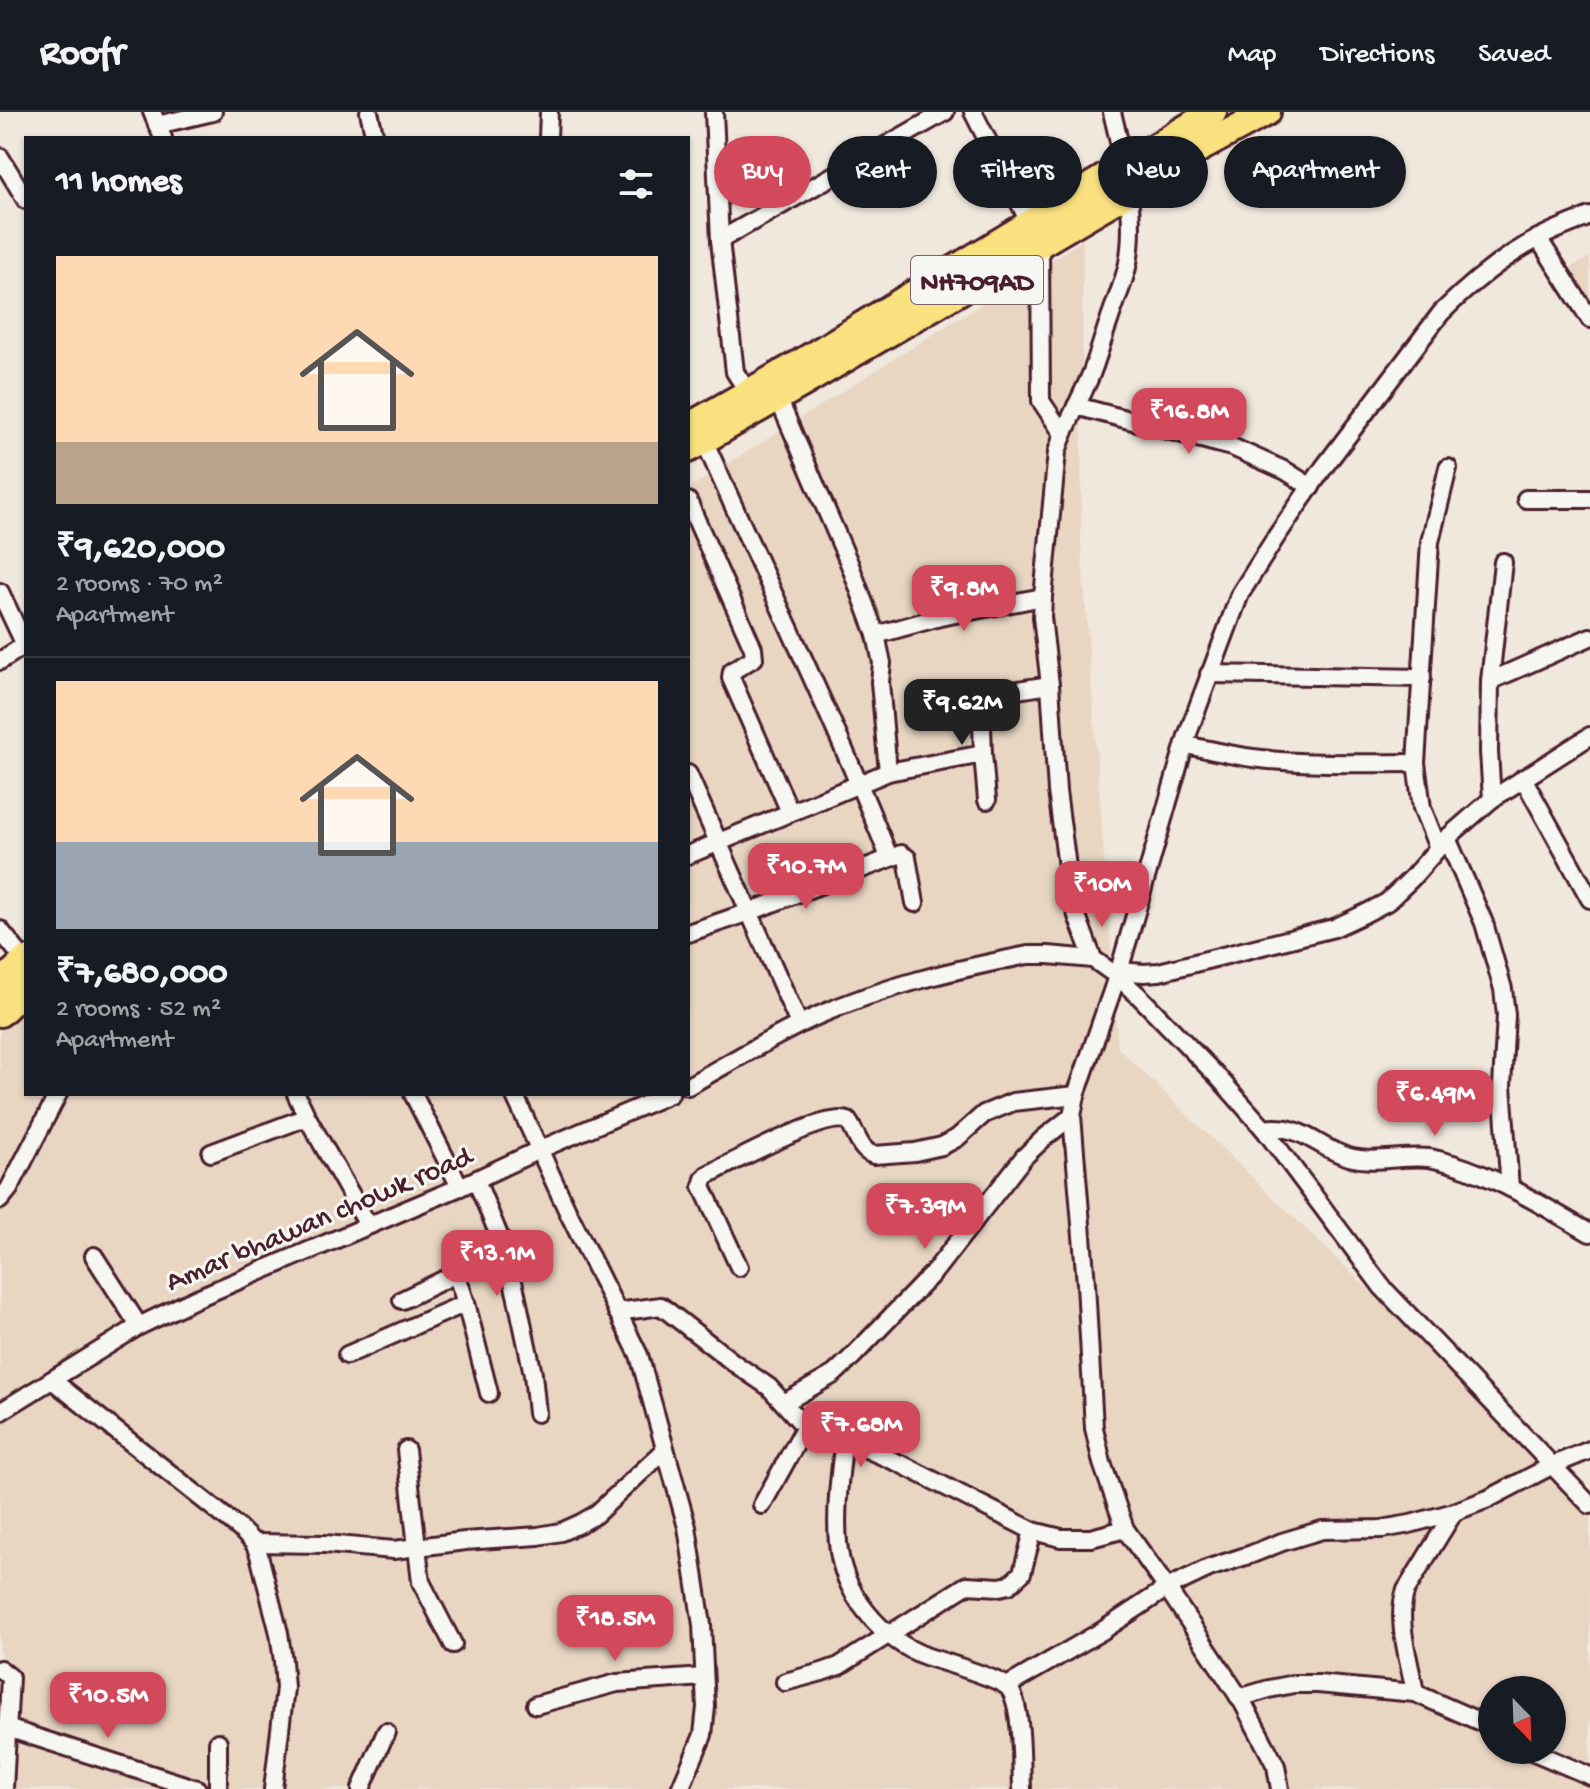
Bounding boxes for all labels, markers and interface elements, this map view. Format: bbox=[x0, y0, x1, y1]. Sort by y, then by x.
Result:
text: Roofr bbox=[40, 33, 124, 77]
text: Map bbox=[1228, 39, 1276, 72]
text: Directions bbox=[1320, 39, 1434, 72]
text: Saved bbox=[1478, 39, 1550, 72]
chip: Buy bbox=[714, 136, 811, 208]
chip: Rent bbox=[827, 136, 937, 208]
chip: Filters bbox=[953, 136, 1082, 208]
chip: New bbox=[1098, 136, 1208, 208]
chip: Apartment bbox=[1224, 136, 1406, 208]
icon: filters bbox=[614, 162, 658, 206]
text: 11 homes bbox=[56, 164, 182, 204]
road number: NH709AD bbox=[911, 256, 1043, 304]
icon: home bbox=[285, 308, 429, 452]
pin: ₹16.8M bbox=[1124, 388, 1254, 456]
text: ₹16.8M bbox=[1150, 398, 1229, 429]
text: ₹9,620,000 bbox=[56, 530, 225, 570]
pin: ₹9.8M bbox=[908, 565, 1020, 633]
text: 2 rooms · 70 m² bbox=[56, 570, 223, 601]
text: ₹9.8M bbox=[930, 575, 998, 606]
text: Apartment bbox=[56, 601, 173, 632]
pin: ₹9.62M bbox=[897, 679, 1027, 747]
text: ₹9.62M bbox=[922, 689, 1002, 720]
icon: home bbox=[285, 733, 429, 877]
pin: ₹10.7M bbox=[741, 843, 871, 911]
text: ₹10.7M bbox=[766, 853, 846, 884]
pin: ₹10M bbox=[1055, 861, 1149, 929]
text: ₹10M bbox=[1073, 871, 1131, 902]
text: ₹7,680,000 bbox=[56, 955, 228, 995]
text: 2 rooms · 52 m² bbox=[56, 995, 221, 1026]
text: Apartment bbox=[56, 1026, 173, 1057]
pin: ₹6.49M bbox=[1370, 1070, 1500, 1138]
text: ₹6.49M bbox=[1395, 1080, 1475, 1111]
street label: Amar bhawan chowk road bbox=[161, 1140, 480, 1302]
pin: ₹7.39M bbox=[860, 1183, 990, 1251]
text: ₹7.39M bbox=[884, 1193, 966, 1224]
pin: ₹13.1M bbox=[432, 1230, 562, 1298]
text: ₹13.1M bbox=[459, 1240, 535, 1271]
pin: ₹7.68M bbox=[796, 1401, 926, 1469]
text: ₹7.68M bbox=[820, 1411, 902, 1442]
pin: ₹18.5M bbox=[550, 1595, 680, 1663]
text: ₹18.5M bbox=[575, 1605, 655, 1636]
pin: ₹10.5M bbox=[43, 1672, 173, 1740]
north arrow bbox=[1478, 1676, 1566, 1764]
map controls bbox=[1478, 1676, 1566, 1764]
text: ₹10.5M bbox=[68, 1682, 148, 1713]

